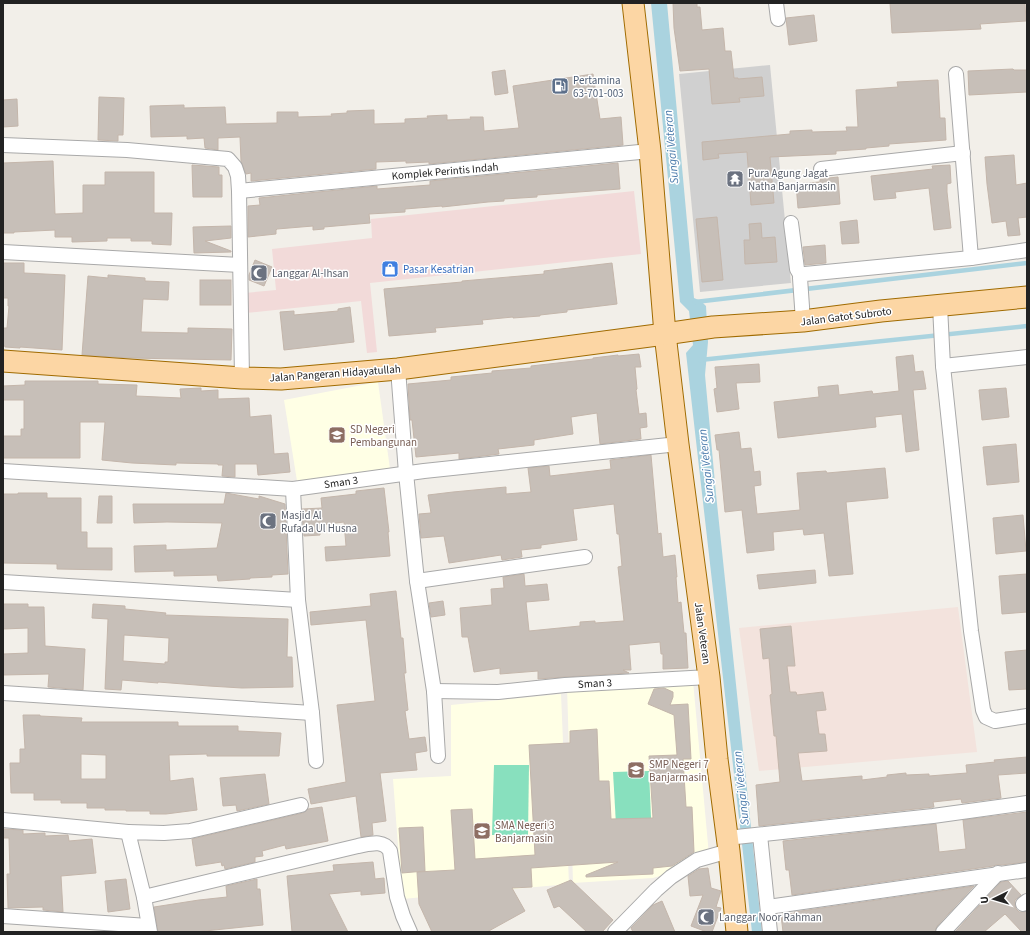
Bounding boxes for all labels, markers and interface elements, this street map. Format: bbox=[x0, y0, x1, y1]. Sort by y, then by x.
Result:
place label: Pertamina 63-701-003 bbox=[573, 73, 624, 101]
fuel station icon: Pertamina 63-701-003 bbox=[550, 76, 570, 96]
water label: Sungai Veteran bbox=[660, 109, 683, 185]
street label: Komplek Perintis Indah bbox=[391, 159, 499, 184]
place label: Pura Agung Jagat Natha Banjarmasin bbox=[748, 166, 836, 194]
temple icon: Pura Agung Jagat Natha Banjarmasin bbox=[725, 169, 745, 189]
shop icon: Pasar Kesatrian bbox=[380, 259, 400, 279]
place label: Pasar Kesatrian bbox=[403, 262, 474, 277]
mosque icon: Langgar Al-Ihsan bbox=[249, 263, 269, 283]
place label: Langgar Al-Ihsan bbox=[272, 266, 349, 281]
street label: Jalan Gatot Subroto bbox=[800, 303, 893, 330]
street label: Jalan Pangeran Hidayatullah bbox=[269, 361, 401, 386]
place label: SD Negeri Pembangunan bbox=[350, 422, 417, 450]
school or university icon: SD Negeri Pembangunan bbox=[327, 425, 347, 445]
water label: Sungai Veteran bbox=[694, 428, 719, 504]
street label: Sman 3 bbox=[323, 473, 359, 492]
place label: Masjid Al Rufada Ul Husna bbox=[281, 508, 357, 536]
mosque icon: Masjid Al Rufada Ul Husna bbox=[258, 511, 278, 531]
street label: Jalan Veteran bbox=[691, 601, 714, 665]
street label: Sman 3 bbox=[578, 675, 613, 692]
water label: Sungai Veteran bbox=[729, 750, 754, 826]
place label: SMP Negeri 7 Banjarmasin bbox=[649, 757, 709, 785]
school or university icon: SMP Negeri 7 Banjarmasin bbox=[626, 760, 646, 780]
place label: SMA Negeri 3 Banjarmasin bbox=[495, 818, 555, 846]
school or university icon: SMA Negeri 3 Banjarmasin bbox=[472, 821, 492, 841]
north arrow bbox=[974, 879, 1014, 919]
text: U bbox=[977, 896, 992, 904]
mosque icon: Langgar Noor Rahman bbox=[696, 907, 716, 927]
place label: Langgar Noor Rahman bbox=[719, 910, 822, 925]

